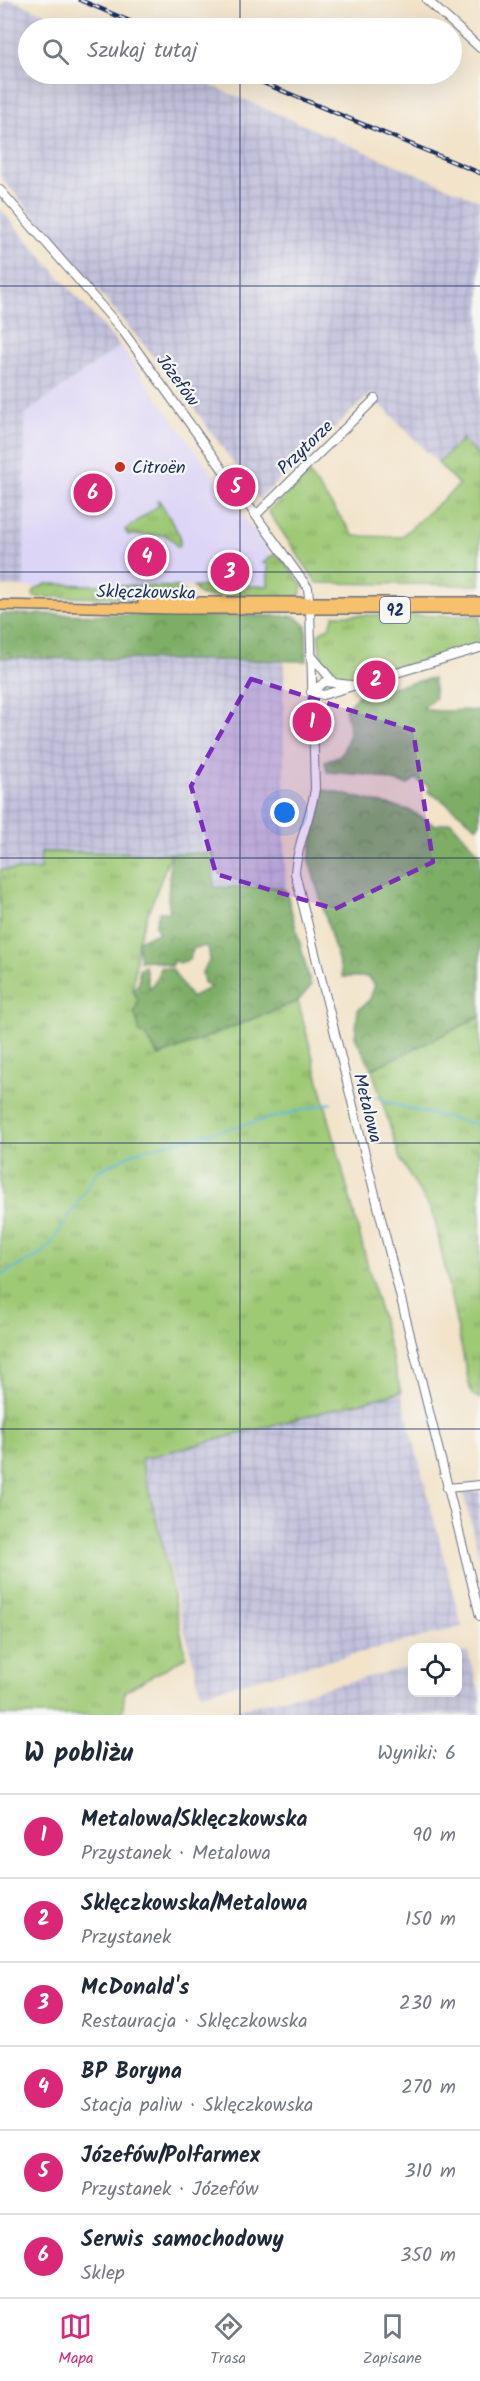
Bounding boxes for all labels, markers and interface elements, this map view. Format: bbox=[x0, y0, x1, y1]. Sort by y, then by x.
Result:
search box bbox=[18, 18, 462, 84]
text: Szukaj tutaj bbox=[87, 34, 198, 69]
icon: search bbox=[39, 35, 72, 68]
street label: Józefów bbox=[148, 348, 207, 414]
street label: Przytorze bbox=[271, 414, 341, 483]
place label: Citroën bbox=[132, 454, 186, 483]
marker: Citroën bbox=[113, 460, 127, 474]
pin: 5 bbox=[216, 464, 256, 510]
pin: 6 bbox=[74, 470, 112, 516]
pin: 4 bbox=[128, 534, 166, 580]
pin: 3 bbox=[210, 550, 250, 594]
street label: Sklęczkowska bbox=[96, 578, 196, 609]
road number: 92 bbox=[380, 597, 410, 623]
pin: 2 bbox=[356, 658, 395, 702]
pin: 1 bbox=[292, 700, 332, 744]
your location bbox=[270, 798, 299, 827]
street label: Metalowa bbox=[344, 1070, 389, 1146]
map controls bbox=[408, 1643, 462, 1697]
button: locate bbox=[408, 1643, 462, 1697]
text: W pobliżu bbox=[24, 1733, 133, 1775]
text: Wyniki: 6 bbox=[377, 1738, 456, 1770]
text: Metalowa/Sklęczkowska bbox=[81, 1803, 307, 1838]
text: 1 bbox=[40, 1820, 47, 1852]
text: 90 m bbox=[412, 1820, 456, 1852]
text: Przystanek · Metalowa bbox=[81, 1838, 271, 1870]
text: Sklęczkowska/Metalowa bbox=[81, 1887, 307, 1922]
text: 2 bbox=[38, 1904, 49, 1936]
text: 150 m bbox=[405, 1904, 456, 1936]
text: Przystanek bbox=[81, 1922, 171, 1954]
text: McDonald's bbox=[81, 1971, 189, 2006]
text: 3 bbox=[38, 1988, 49, 2020]
text: 230 m bbox=[399, 1988, 456, 2020]
text: Restauracja · Sklęczkowska bbox=[81, 2006, 308, 2038]
text: BP Boryna bbox=[81, 2055, 182, 2090]
text: 4 bbox=[38, 2072, 49, 2104]
text: 270 m bbox=[401, 2072, 456, 2104]
text: Stacja paliw · Sklęczkowska bbox=[81, 2090, 314, 2122]
text: Józefów/Polfarmex bbox=[81, 2139, 260, 2174]
text: 5 bbox=[38, 2156, 49, 2188]
text: 310 m bbox=[404, 2156, 456, 2188]
text: Przystanek · Józefów bbox=[81, 2174, 258, 2206]
text: Serwis samochodowy bbox=[81, 2223, 284, 2258]
text: 6 bbox=[38, 2240, 49, 2272]
text: 350 m bbox=[400, 2240, 456, 2272]
text: Sklep bbox=[81, 2258, 124, 2290]
tab: Mapa bbox=[58, 2310, 94, 2371]
tab: Trasa bbox=[210, 2310, 246, 2371]
tab: Zapisane bbox=[363, 2310, 422, 2371]

